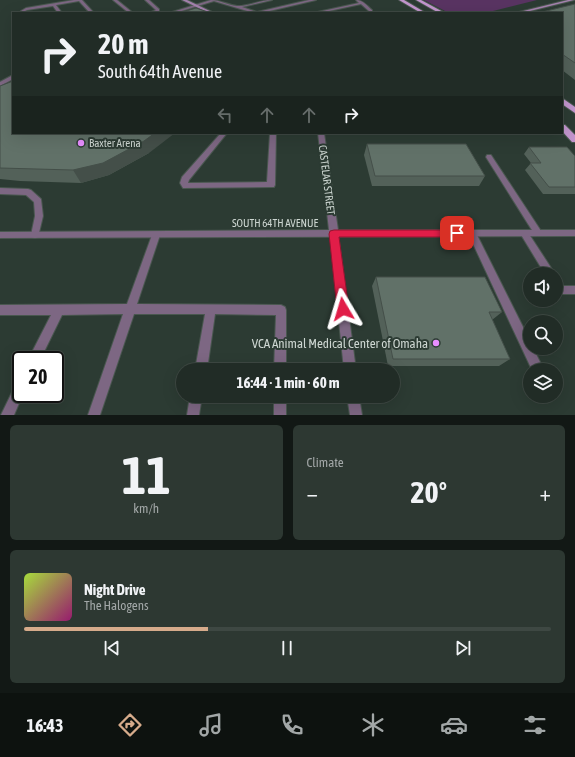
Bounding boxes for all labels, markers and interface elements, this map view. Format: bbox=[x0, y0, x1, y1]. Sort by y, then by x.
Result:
icon: right bbox=[32, 28, 84, 80]
text: 20 m bbox=[98, 28, 148, 60]
text: South 64th Avenue bbox=[98, 61, 222, 82]
icon: left bbox=[214, 104, 236, 126]
icon: ahead bbox=[256, 104, 278, 126]
icon: ahead bbox=[298, 104, 320, 126]
icon: right bbox=[340, 104, 362, 126]
place label: Baxter Arena bbox=[89, 137, 141, 149]
marker: Baxter Arena bbox=[76, 138, 86, 148]
street label: CASTELAR STREET bbox=[317, 144, 337, 216]
pin bbox=[440, 216, 474, 250]
street label: SOUTH 64TH AVENUE bbox=[232, 217, 318, 229]
icon: arrive bbox=[446, 222, 468, 244]
map controls bbox=[523, 267, 563, 403]
button: sound bbox=[523, 267, 563, 307]
position arrow bbox=[322, 288, 364, 330]
button: search bbox=[523, 315, 563, 355]
place label: VCA Animal Medical Center of Omaha bbox=[252, 336, 428, 351]
marker: VCA Animal Medical Center of Omaha bbox=[431, 338, 441, 348]
speed limit sign: 20 bbox=[12, 351, 64, 403]
button: layers bbox=[523, 363, 563, 403]
text: 16:44 · 1 min · 60 m bbox=[236, 374, 340, 391]
text: 11 bbox=[122, 445, 171, 505]
text: Climate bbox=[307, 455, 344, 470]
text: 20° bbox=[411, 475, 447, 509]
text: − bbox=[307, 480, 318, 506]
text: + bbox=[540, 480, 551, 506]
text: km/h bbox=[133, 501, 159, 516]
text: Night Drive bbox=[84, 581, 146, 598]
text: The Halogens bbox=[84, 598, 149, 613]
icon: previous bbox=[101, 637, 123, 659]
icon: pause bbox=[276, 637, 298, 659]
icon: next bbox=[452, 637, 474, 659]
icon: directions bbox=[116, 711, 144, 739]
icon: music bbox=[197, 711, 225, 739]
icon: phone bbox=[278, 711, 306, 739]
icon: climate bbox=[359, 711, 387, 739]
icon: car bbox=[440, 711, 468, 739]
icon: filters bbox=[521, 711, 549, 739]
text: 16:43 bbox=[26, 715, 63, 736]

